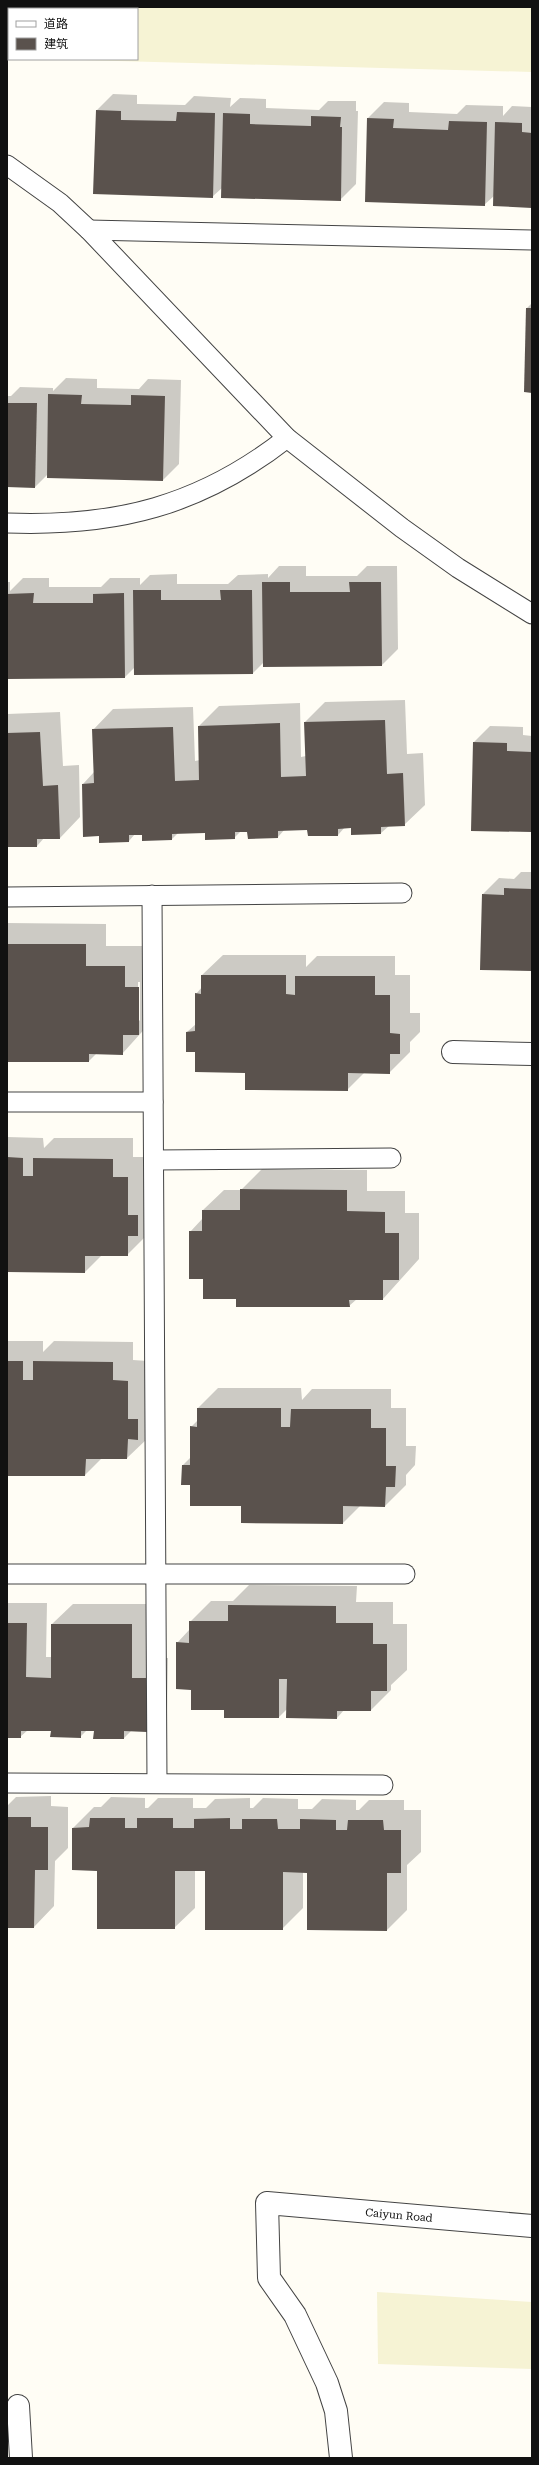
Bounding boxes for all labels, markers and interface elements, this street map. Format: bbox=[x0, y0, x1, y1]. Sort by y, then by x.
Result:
legend bbox=[8, 8, 138, 60]
text: 道路 bbox=[44, 17, 68, 31]
text: 建筑 bbox=[44, 37, 68, 51]
street label: Caiyun Road bbox=[365, 2206, 433, 2225]

